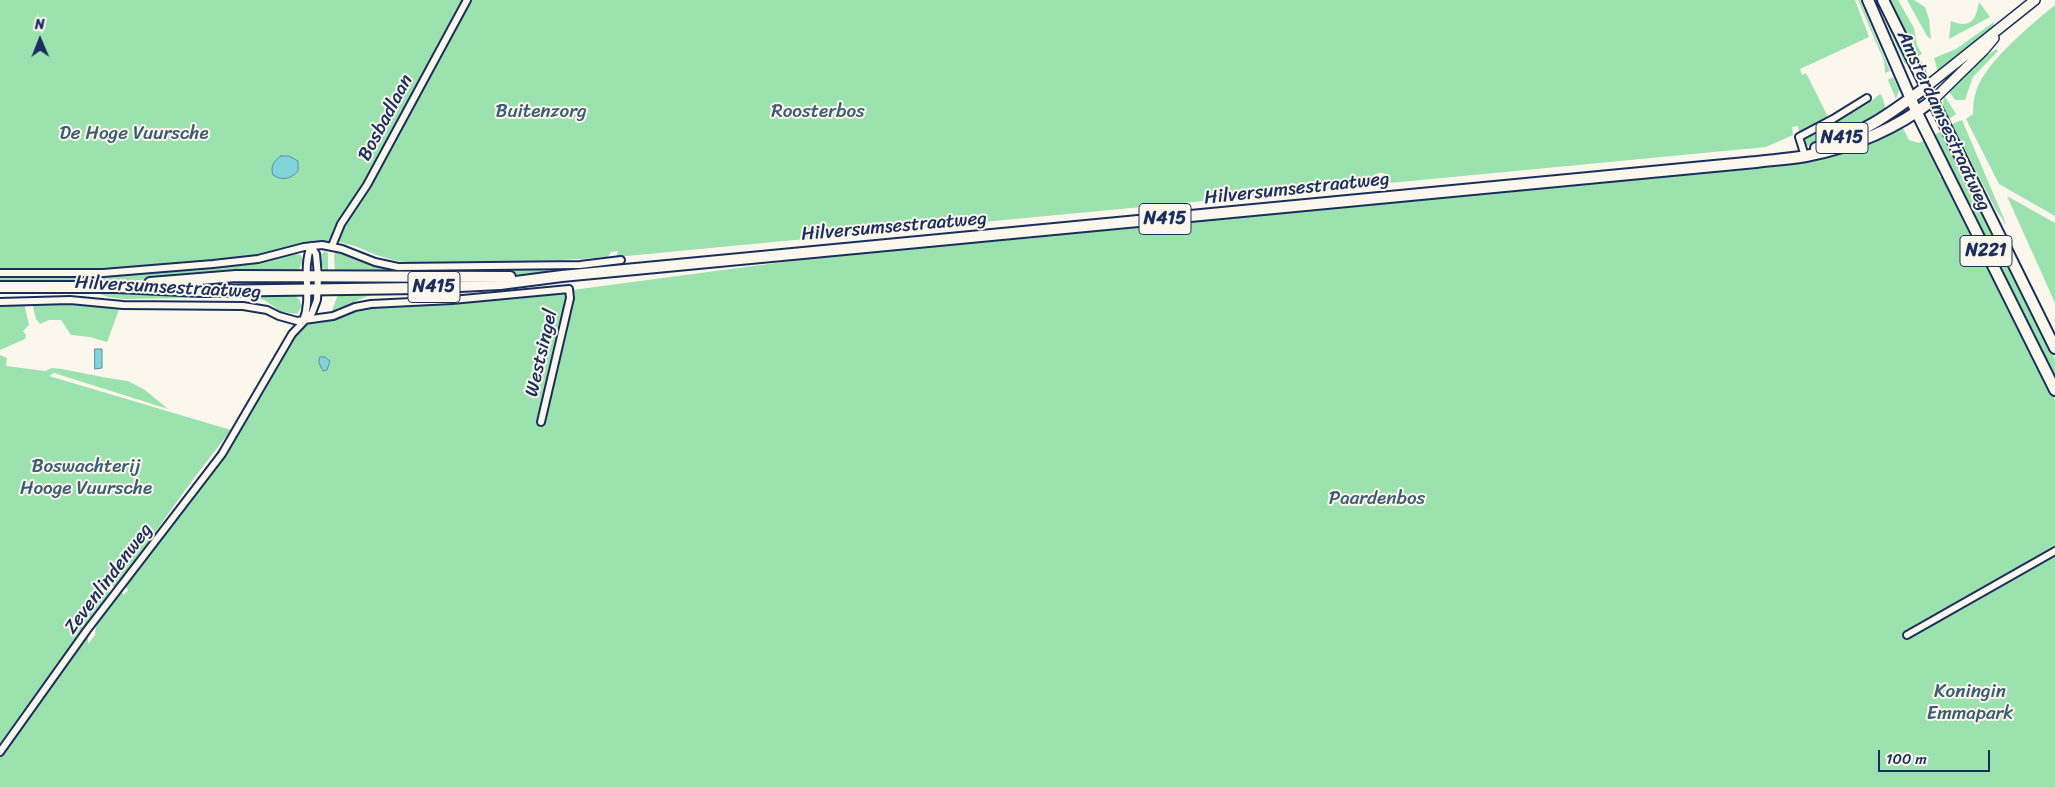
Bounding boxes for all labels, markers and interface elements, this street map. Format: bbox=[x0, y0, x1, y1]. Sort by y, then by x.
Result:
text: N bbox=[35, 12, 45, 37]
north arrow bbox=[15, 15, 65, 65]
street label: Amsterdamsestraatweg bbox=[1891, 27, 1995, 215]
street label: Bosbadlaan bbox=[354, 71, 418, 165]
park label: Buitenzorg bbox=[495, 101, 587, 123]
park label: Roosterbos bbox=[771, 101, 865, 123]
road number: N415 bbox=[1816, 122, 1868, 154]
park label: De Hoge Vuursche bbox=[59, 123, 209, 145]
street label: Hilversumsestraatweg bbox=[1203, 168, 1391, 210]
road number: N415 bbox=[1139, 203, 1191, 234]
street label: Hilversumsestraatweg bbox=[800, 208, 988, 246]
road number: N221 bbox=[1960, 236, 2012, 266]
street label: Hilversumsestraatweg bbox=[74, 272, 262, 304]
road number: N415 bbox=[408, 272, 460, 302]
street label: Westsingel bbox=[521, 307, 563, 399]
park label: Boswachterij Hooge Vuursche bbox=[20, 456, 152, 500]
park label: Paardenbos bbox=[1329, 488, 1425, 510]
street label: Zevenlindenweg bbox=[60, 519, 158, 639]
park label: Koningin Emmapark bbox=[1927, 681, 2013, 725]
scale bar bbox=[1880, 740, 1992, 772]
text: 100 m bbox=[1886, 746, 1927, 772]

